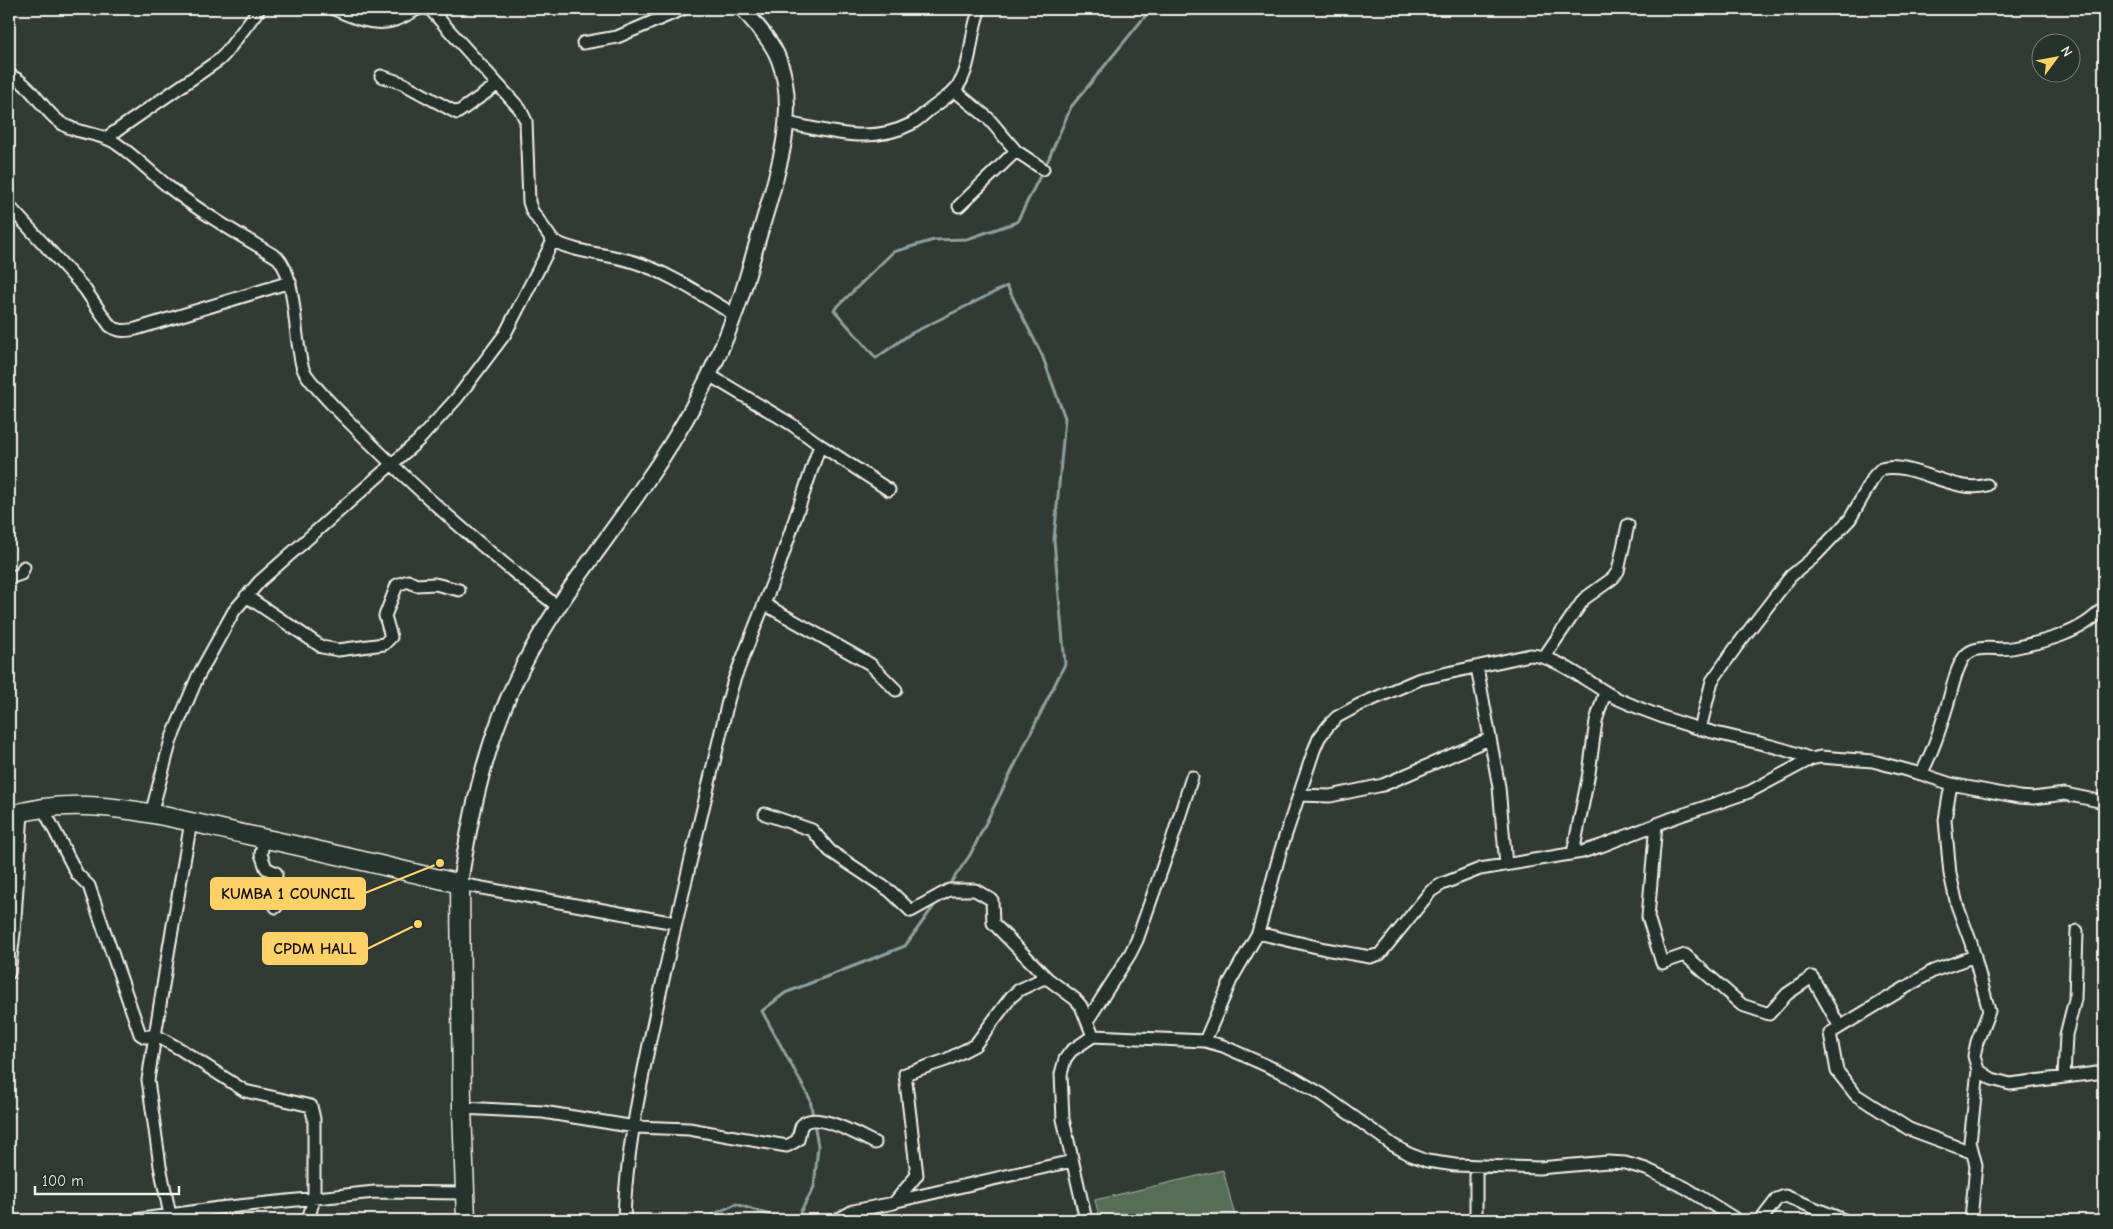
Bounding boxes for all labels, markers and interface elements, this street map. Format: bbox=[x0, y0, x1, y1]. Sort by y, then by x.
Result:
north arrow bbox=[2030, 32, 2080, 82]
text: N bbox=[2057, 43, 2076, 60]
callout: KUMBA 1 COUNCIL bbox=[211, 878, 365, 909]
text: KUMBA 1 COUNCIL bbox=[221, 885, 355, 903]
callout: CPDM HALL bbox=[263, 933, 367, 964]
text: CPDM HALL bbox=[273, 940, 357, 958]
scale bar bbox=[35, 1164, 179, 1196]
text: 100 m bbox=[42, 1172, 84, 1190]

